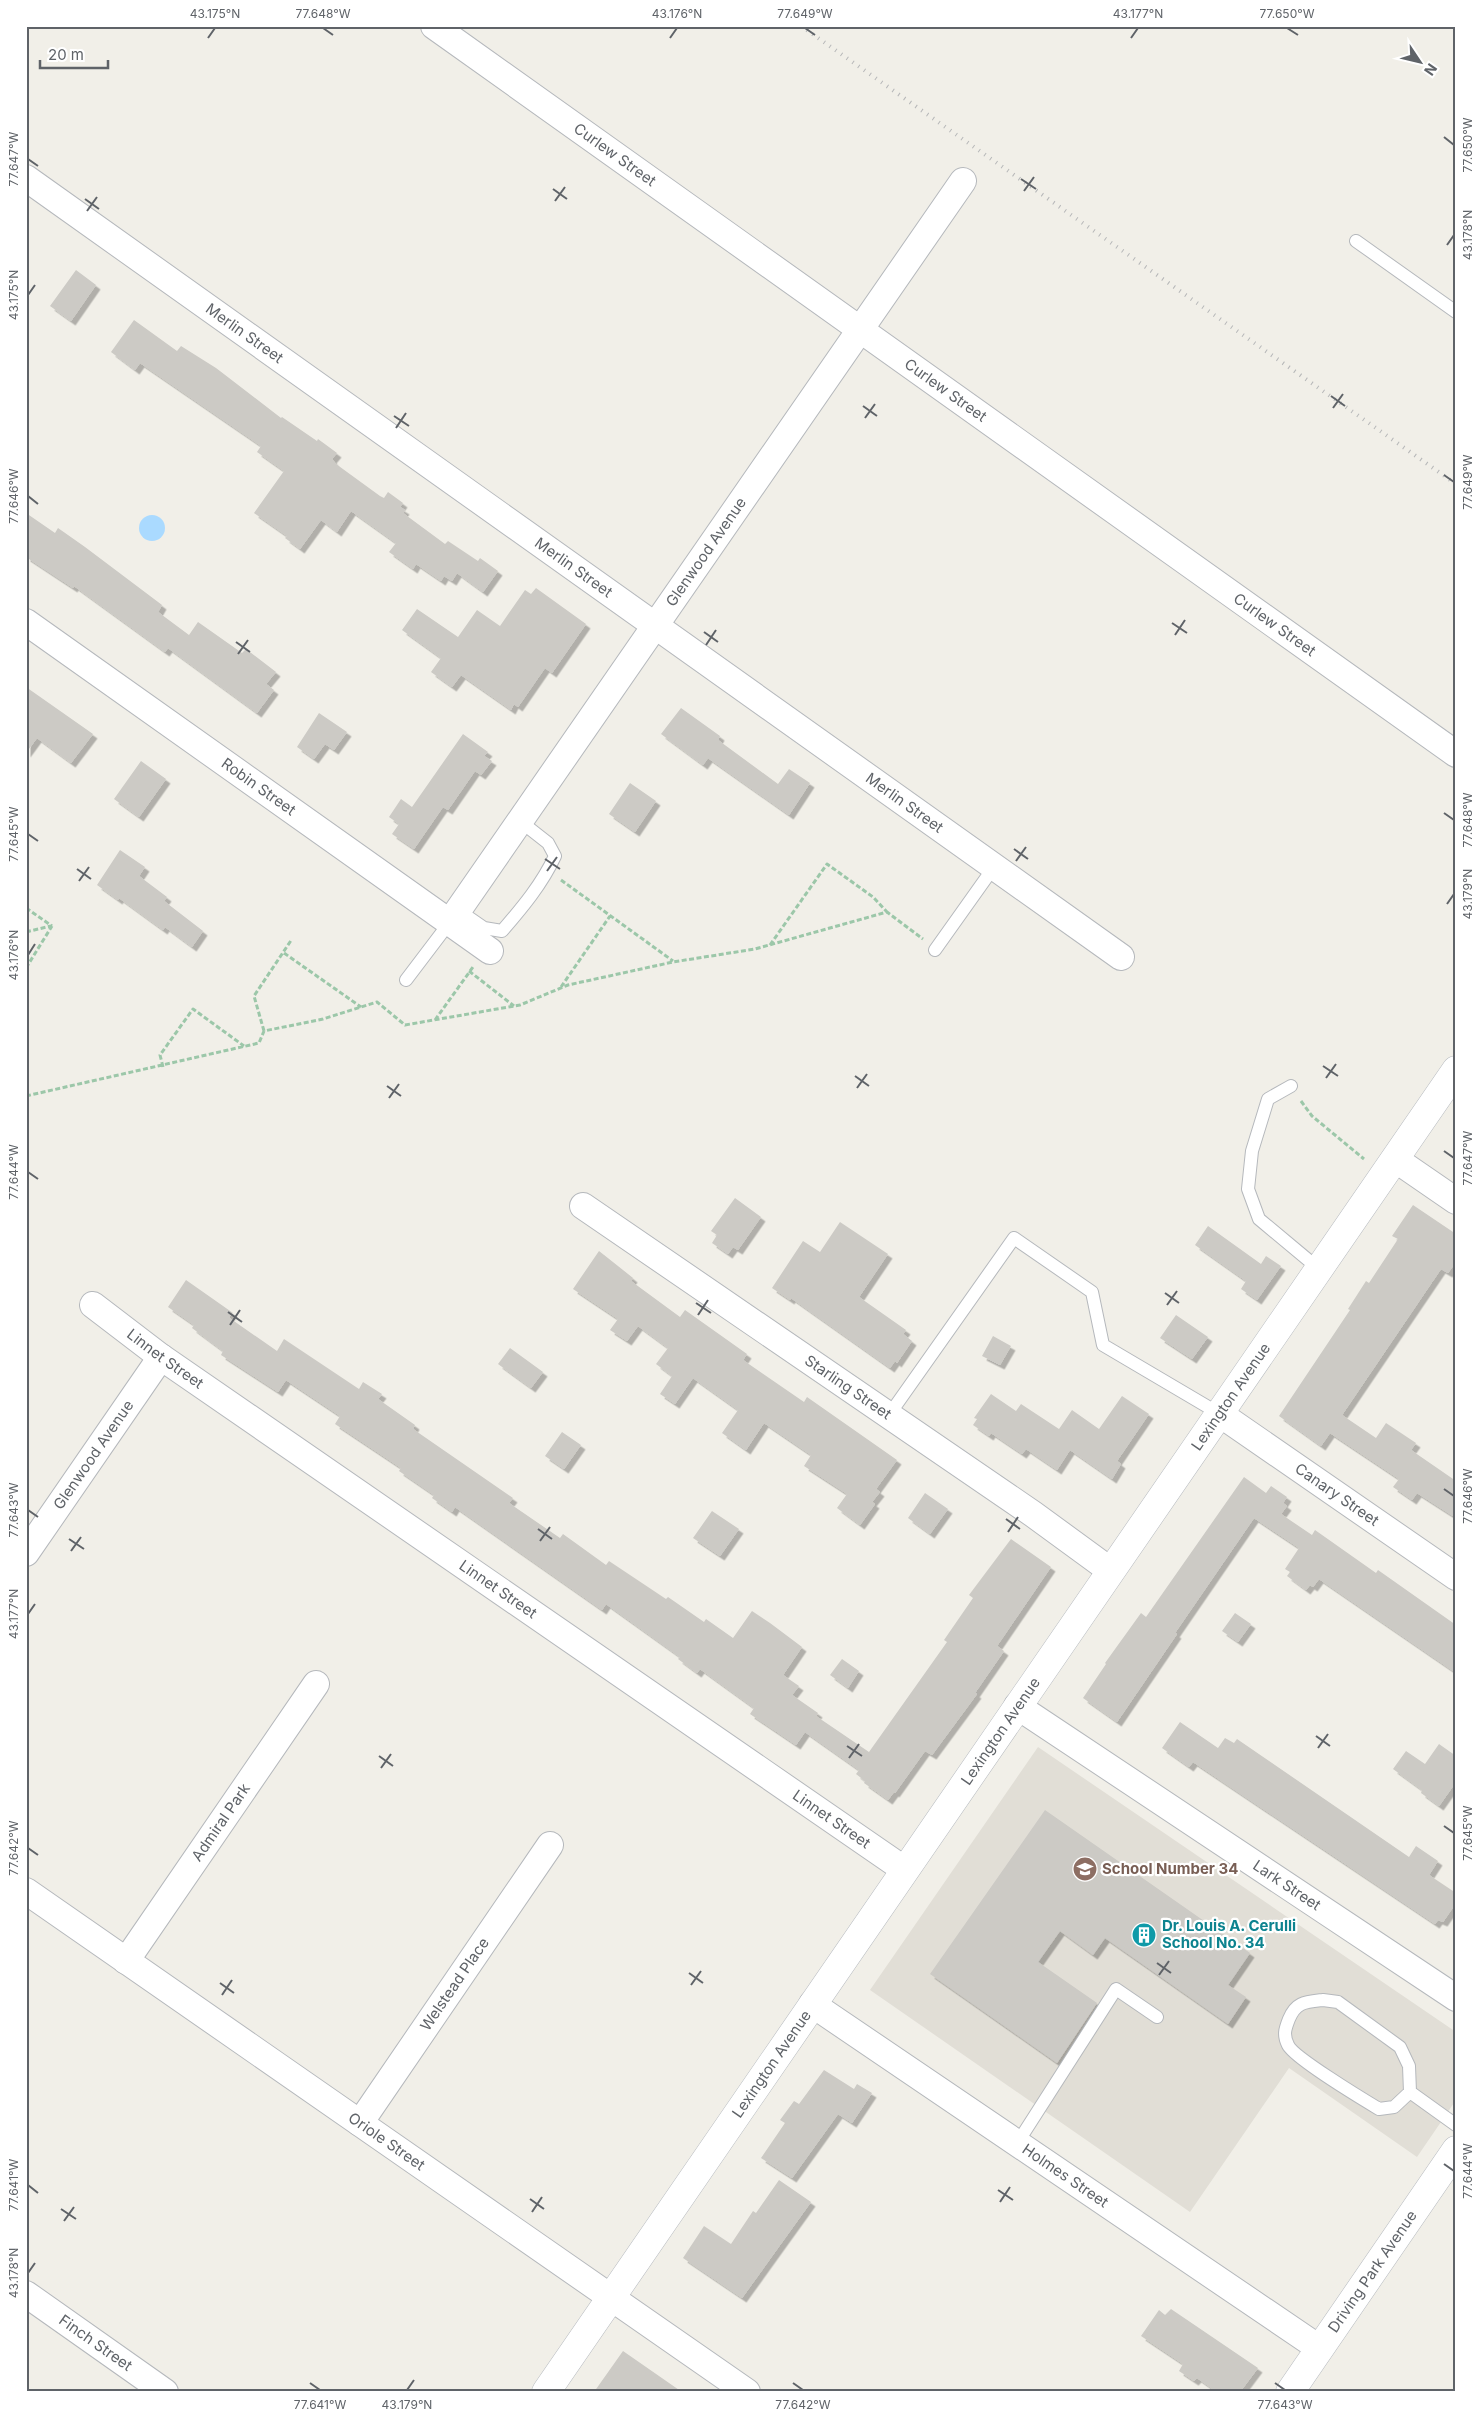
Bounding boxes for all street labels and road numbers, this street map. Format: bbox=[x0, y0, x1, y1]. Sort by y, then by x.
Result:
street label: Curlew Street bbox=[570, 119, 660, 190]
street label: Merlin Street bbox=[202, 299, 287, 367]
street label: Curlew Street bbox=[901, 354, 991, 426]
street label: Glenwood Avenue bbox=[661, 493, 750, 610]
street label: Merlin Street bbox=[531, 533, 616, 601]
street label: Curlew Street bbox=[1230, 589, 1320, 660]
street label: Robin Street bbox=[218, 754, 300, 819]
street label: Merlin Street bbox=[862, 768, 947, 837]
street label: Linnet Street bbox=[123, 1324, 207, 1393]
street label: Lexington Avenue bbox=[1187, 1339, 1274, 1454]
street label: Starling Street bbox=[801, 1351, 895, 1423]
street label: Glenwood Avenue bbox=[49, 1396, 137, 1513]
street label: Canary Street bbox=[1292, 1459, 1383, 1530]
street label: Linnet Street bbox=[456, 1556, 541, 1622]
street label: Lexington Avenue bbox=[957, 1674, 1044, 1789]
street label: Admiral Park bbox=[187, 1779, 254, 1865]
street label: Linnet Street bbox=[789, 1785, 874, 1852]
street label: Lark Street bbox=[1249, 1856, 1325, 1914]
street label: Welstead Place bbox=[416, 1934, 493, 2034]
street label: Lexington Avenue bbox=[728, 2006, 815, 2121]
street label: Oriole Street bbox=[345, 2108, 429, 2174]
street label: Holmes Street bbox=[1019, 2139, 1112, 2211]
street label: Driving Park Avenue bbox=[1324, 2207, 1421, 2336]
street label: Finch Street bbox=[55, 2310, 136, 2375]

